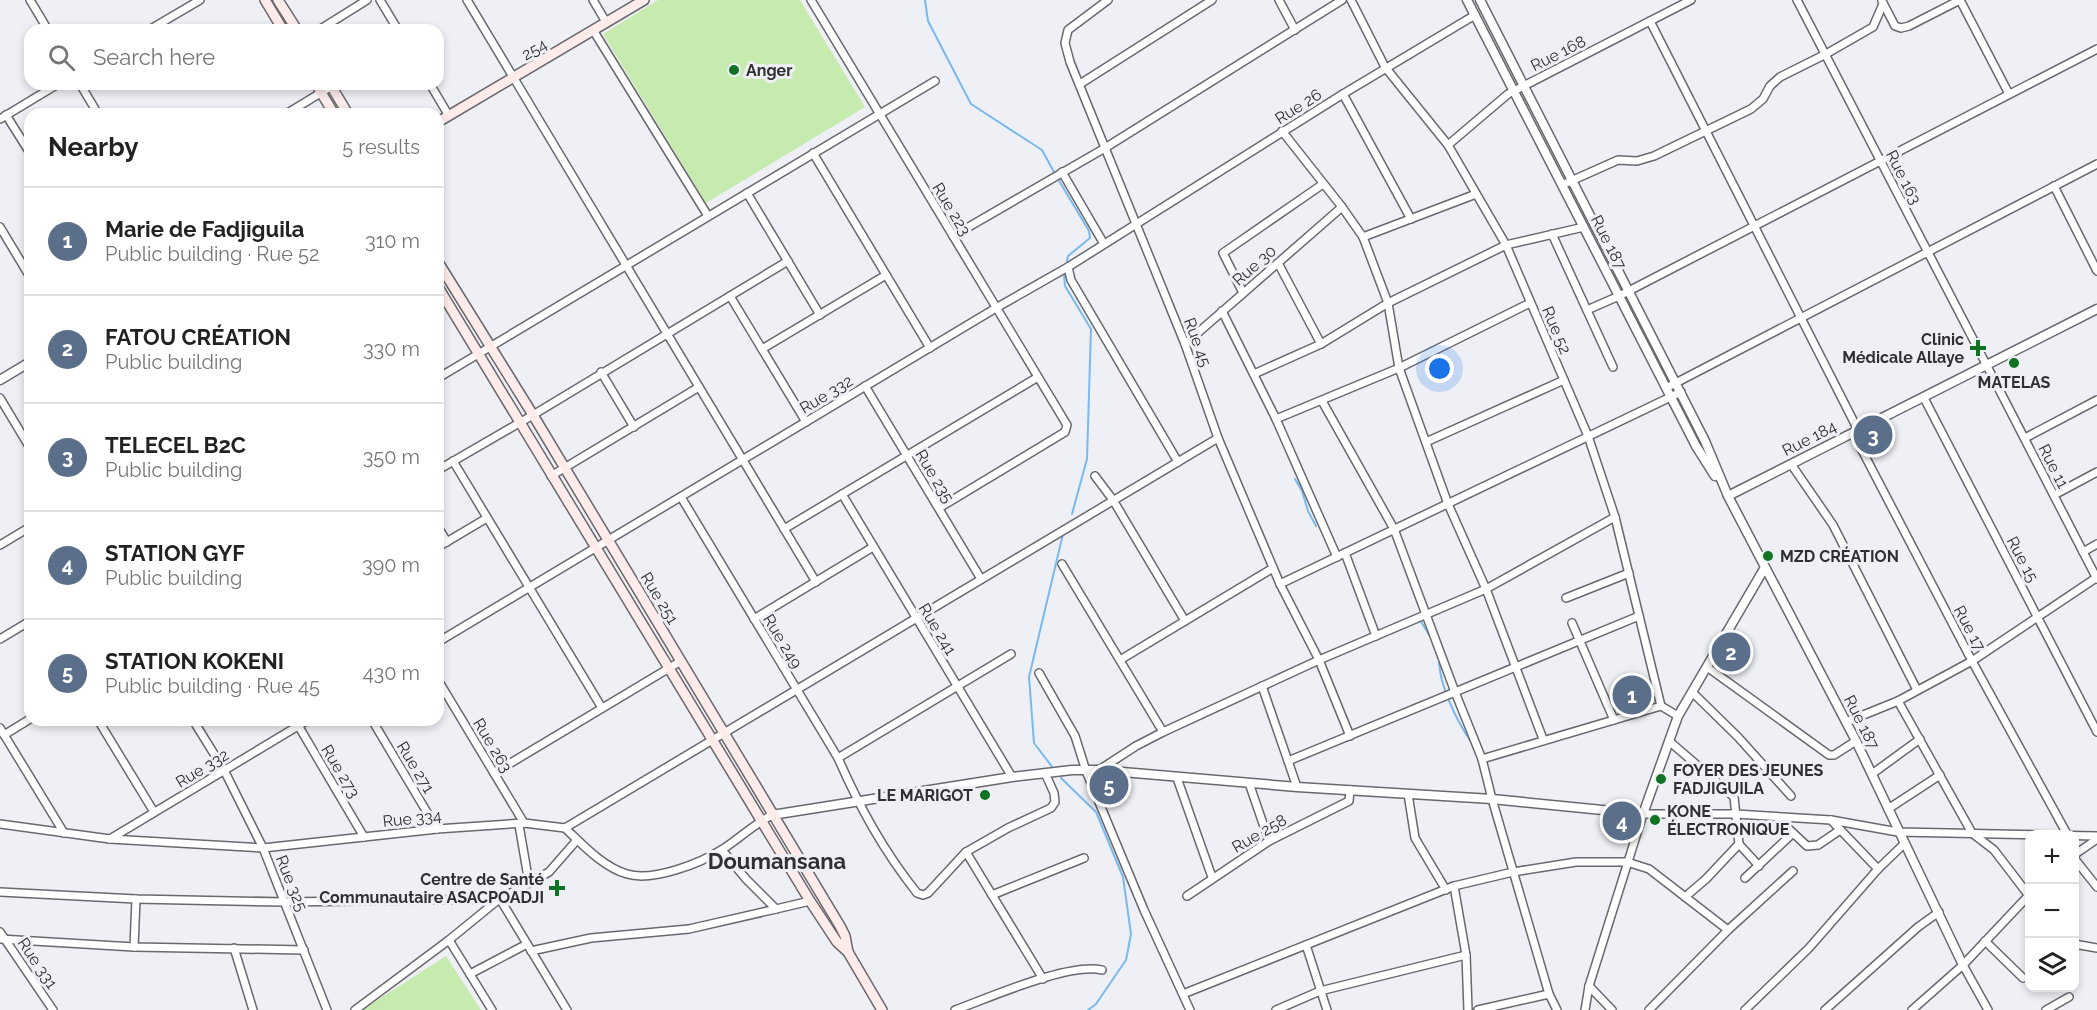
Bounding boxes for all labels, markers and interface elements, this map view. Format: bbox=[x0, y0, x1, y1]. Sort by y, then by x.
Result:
search box bbox=[24, 24, 444, 90]
street label: Rue 168 bbox=[1527, 32, 1589, 75]
street label: 254 bbox=[518, 35, 550, 64]
icon: search bbox=[45, 41, 78, 74]
text: Search here bbox=[93, 44, 215, 70]
place label: Anger bbox=[746, 61, 792, 80]
marker: Anger bbox=[727, 63, 741, 77]
street label: Rue 26 bbox=[1271, 85, 1325, 128]
text: Nearby bbox=[48, 132, 138, 162]
text: 5 results bbox=[342, 135, 420, 159]
street label: Rue 163 bbox=[1882, 147, 1925, 208]
street label: Rue 223 bbox=[928, 179, 975, 239]
street label: Rue 187 bbox=[1587, 212, 1630, 273]
text: Marie de Fadjiguila bbox=[105, 216, 304, 242]
text: 1 bbox=[63, 229, 72, 253]
text: 310 m bbox=[365, 229, 420, 253]
street label: Rue 30 bbox=[1229, 241, 1280, 289]
text: Public building · Rue 52 bbox=[105, 242, 319, 266]
street label: Rue 52 bbox=[1538, 303, 1575, 357]
street label: Rue 45 bbox=[1180, 315, 1215, 370]
text: FATOU CRÉATION bbox=[105, 324, 291, 350]
place label: Clinic Médicale Allaye bbox=[1842, 330, 1964, 367]
text: 2 bbox=[62, 337, 73, 361]
text: 330 m bbox=[363, 337, 420, 361]
marker: Clinic Médicale Allaye bbox=[1969, 339, 1987, 357]
text: Public building bbox=[105, 350, 242, 374]
your location bbox=[1425, 354, 1454, 383]
marker: MATELAS bbox=[2007, 356, 2021, 370]
street label: Rue 332 bbox=[796, 371, 856, 418]
place label: MATELAS bbox=[1978, 373, 2051, 392]
pin: 3 bbox=[1854, 412, 1892, 458]
street label: Rue 184 bbox=[1779, 417, 1840, 460]
text: TELECEL B2C bbox=[105, 432, 246, 458]
street label: Rue 11 bbox=[2034, 441, 2073, 492]
text: 3 bbox=[62, 445, 73, 469]
text: 350 m bbox=[363, 445, 420, 469]
street label: Rue 235 bbox=[911, 446, 958, 507]
text: Public building bbox=[105, 458, 242, 482]
street label: Rue 15 bbox=[2003, 533, 2043, 586]
text: STATION GYF bbox=[105, 540, 245, 566]
place label: MZD CRÉATION bbox=[1780, 546, 1899, 566]
marker: MZD CRÉATION bbox=[1761, 549, 1775, 563]
text: 4 bbox=[62, 553, 73, 577]
text: 390 m bbox=[362, 553, 420, 577]
text: Public building bbox=[105, 566, 242, 590]
street label: Rue 251 bbox=[637, 569, 683, 628]
street label: Rue 241 bbox=[915, 600, 961, 659]
street label: Rue 17 bbox=[1950, 602, 1990, 655]
street label: Rue 249 bbox=[759, 611, 806, 672]
pin: 2 bbox=[1712, 630, 1750, 674]
text: STATION KOKENI bbox=[105, 648, 284, 674]
text: 5 bbox=[62, 661, 73, 685]
text: 430 m bbox=[363, 661, 420, 685]
pin: 1 bbox=[1612, 672, 1652, 718]
text: Public building · Rue 45 bbox=[105, 674, 320, 698]
street label: Rue 187 bbox=[1840, 692, 1883, 753]
street label: Rue 263 bbox=[469, 715, 516, 776]
street label: Rue 271 bbox=[393, 738, 438, 797]
street label: Rue 273 bbox=[317, 741, 364, 801]
street label: Rue 332 bbox=[172, 745, 232, 792]
place label: FOYER DES JEUNES FADJIGUILA bbox=[1673, 761, 1824, 798]
pin: 5 bbox=[1090, 762, 1128, 808]
marker: FOYER DES JEUNES FADJIGUILA bbox=[1654, 772, 1668, 786]
place label: LE MARIGOT bbox=[877, 786, 973, 805]
marker: LE MARIGOT bbox=[978, 788, 992, 802]
pin: 4 bbox=[1602, 798, 1642, 844]
place label: KONE ÉLECTRONIQUE bbox=[1667, 802, 1790, 839]
street label: Rue 334 bbox=[382, 806, 443, 831]
street label: Rue 258 bbox=[1229, 810, 1290, 857]
marker: KONE ÉLECTRONIQUE bbox=[1648, 813, 1662, 827]
map controls bbox=[2025, 830, 2079, 992]
button: + bbox=[2025, 830, 2079, 884]
district label: Doumansana bbox=[708, 848, 846, 874]
street label: Rue 325 bbox=[272, 852, 311, 914]
place label: Centre de Santé Communautaire ASACPOADJI bbox=[319, 870, 544, 907]
marker: Centre de Santé Communautaire ASACPOADJI bbox=[548, 879, 566, 897]
button: − bbox=[2025, 884, 2079, 938]
street label: Rue 331 bbox=[14, 934, 62, 992]
button: layers bbox=[2025, 938, 2079, 992]

